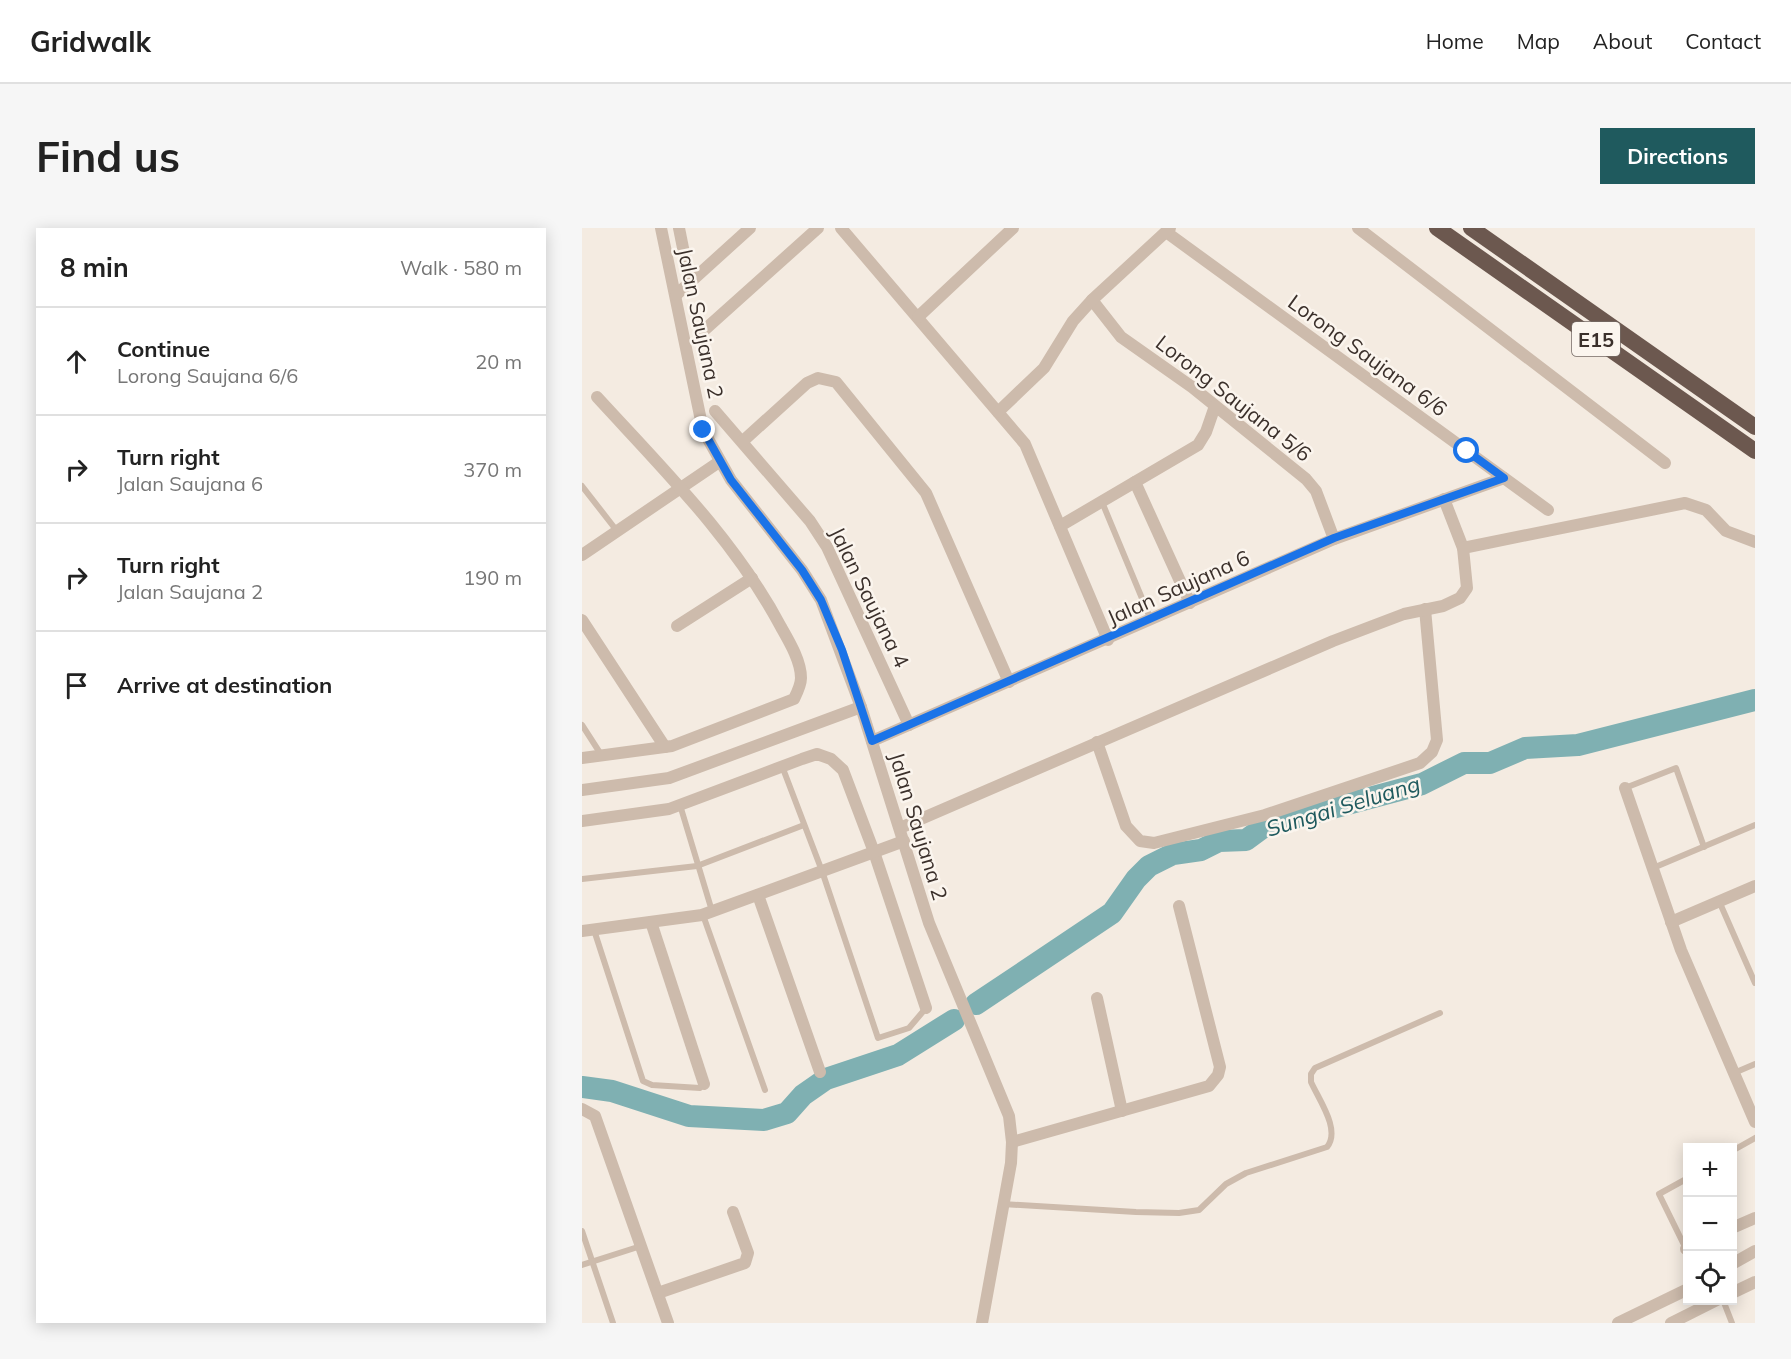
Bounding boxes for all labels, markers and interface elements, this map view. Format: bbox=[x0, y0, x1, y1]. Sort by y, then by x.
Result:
text: Gridwalk bbox=[30, 24, 151, 59]
text: Home bbox=[1426, 28, 1484, 54]
text: Map bbox=[1517, 28, 1560, 54]
text: About bbox=[1593, 28, 1652, 54]
text: Contact bbox=[1685, 28, 1761, 54]
button: Directions bbox=[1600, 128, 1755, 184]
text: Find us bbox=[36, 130, 180, 183]
street label: Jalan Saujana 2 bbox=[672, 245, 730, 401]
text: 8 min bbox=[60, 251, 129, 284]
text: Walk · 580 m bbox=[400, 255, 522, 280]
street label: Lorong Saujana 6/6 bbox=[1283, 289, 1453, 421]
road number: E15 bbox=[1572, 322, 1620, 356]
street label: Lorong Saujana 5/6 bbox=[1151, 329, 1317, 467]
text: Continue bbox=[117, 335, 210, 363]
icon: ahead bbox=[60, 345, 93, 378]
text: 20 m bbox=[475, 349, 522, 374]
text: Lorong Saujana 6/6 bbox=[117, 363, 298, 388]
route end bbox=[689, 416, 715, 442]
route start bbox=[1453, 437, 1479, 463]
text: Turn right bbox=[117, 443, 220, 471]
icon: right bbox=[60, 453, 93, 486]
text: 370 m bbox=[463, 457, 522, 482]
text: Jalan Saujana 6 bbox=[117, 471, 263, 496]
street label: Jalan Saujana 4 bbox=[825, 522, 915, 672]
street label: Jalan Saujana 6 bbox=[1103, 544, 1253, 630]
text: Turn right bbox=[117, 551, 220, 579]
icon: right bbox=[60, 561, 93, 594]
text: 190 m bbox=[463, 565, 522, 590]
text: Jalan Saujana 2 bbox=[117, 579, 263, 604]
icon: arrive bbox=[60, 669, 93, 702]
text: Arrive at destination bbox=[117, 671, 332, 699]
street label: Jalan Saujana 2 bbox=[884, 749, 954, 903]
water label: Sungai Seluang bbox=[1263, 769, 1423, 843]
map controls bbox=[1683, 1143, 1737, 1305]
button: + bbox=[1683, 1143, 1737, 1197]
button: − bbox=[1683, 1197, 1737, 1251]
button: locate bbox=[1683, 1251, 1737, 1305]

